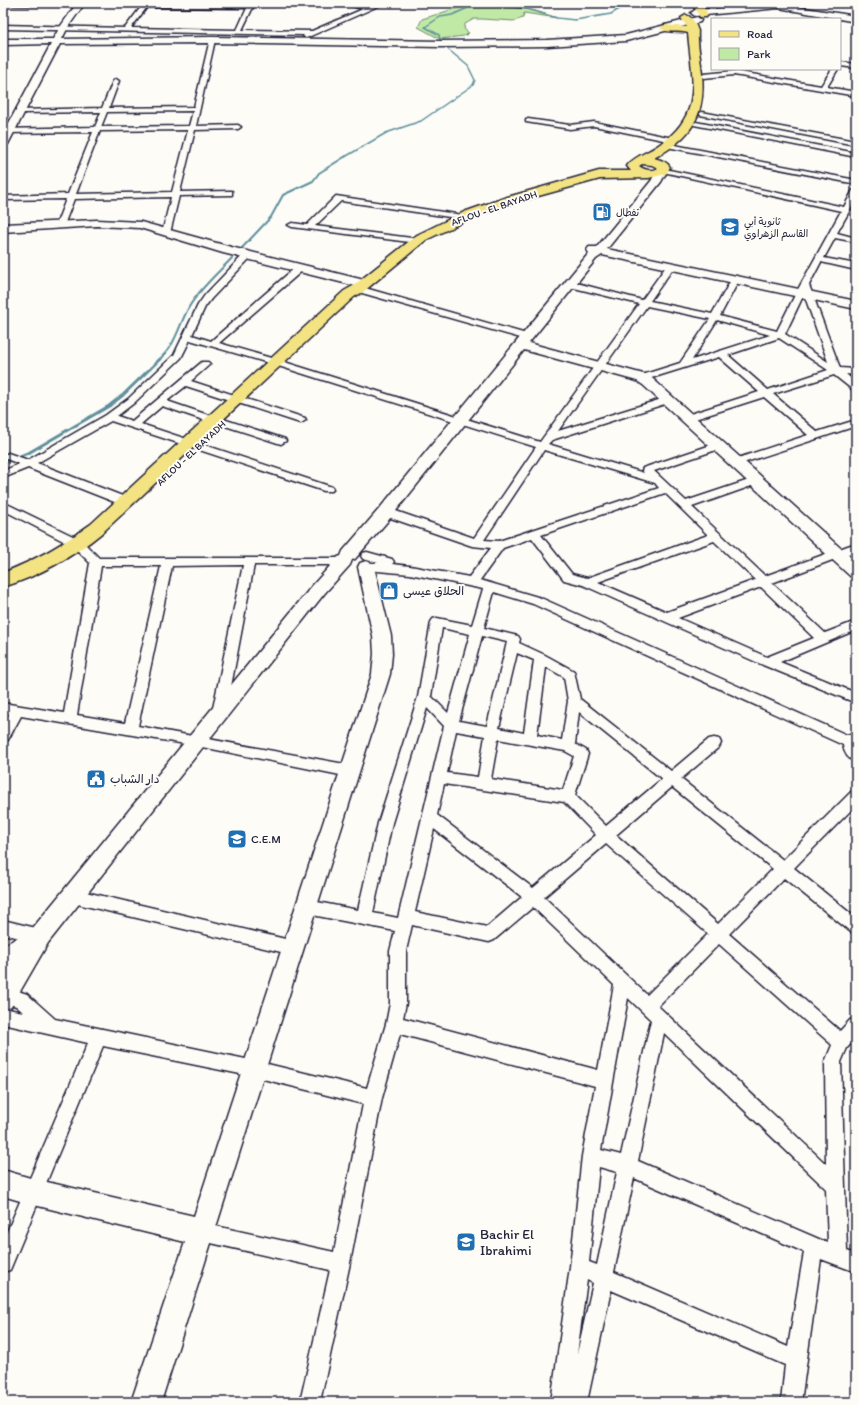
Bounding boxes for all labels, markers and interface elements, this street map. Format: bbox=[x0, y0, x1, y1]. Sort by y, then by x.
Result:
legend bbox=[711, 18, 841, 70]
text: Road bbox=[747, 27, 773, 41]
text: Park bbox=[747, 47, 771, 61]
street label: AFLOU - EL BAYADH bbox=[449, 187, 539, 229]
fuel station icon: نفطال bbox=[591, 201, 613, 223]
place label: نفطال bbox=[616, 206, 639, 219]
place label: ثانوية أبي القاسم الزهراوي bbox=[744, 215, 808, 242]
school or university icon: ثانوية أبي القاسم الزهراوي bbox=[719, 216, 741, 238]
street label: AFLOU - EL BAYADH bbox=[154, 417, 228, 488]
shop icon: الحلاق عيسى bbox=[378, 580, 400, 602]
place label: الحلاق عيسى bbox=[403, 584, 464, 599]
public building icon: دار الشباب bbox=[85, 768, 107, 790]
place label: دار الشباب bbox=[110, 772, 160, 787]
school or university icon: C.E.M bbox=[226, 828, 248, 850]
place label: C.E.M bbox=[251, 832, 281, 846]
place label: Bachir El Ibrahimi bbox=[480, 1226, 534, 1259]
school or university icon: Bachir El Ibrahimi bbox=[455, 1231, 477, 1253]

